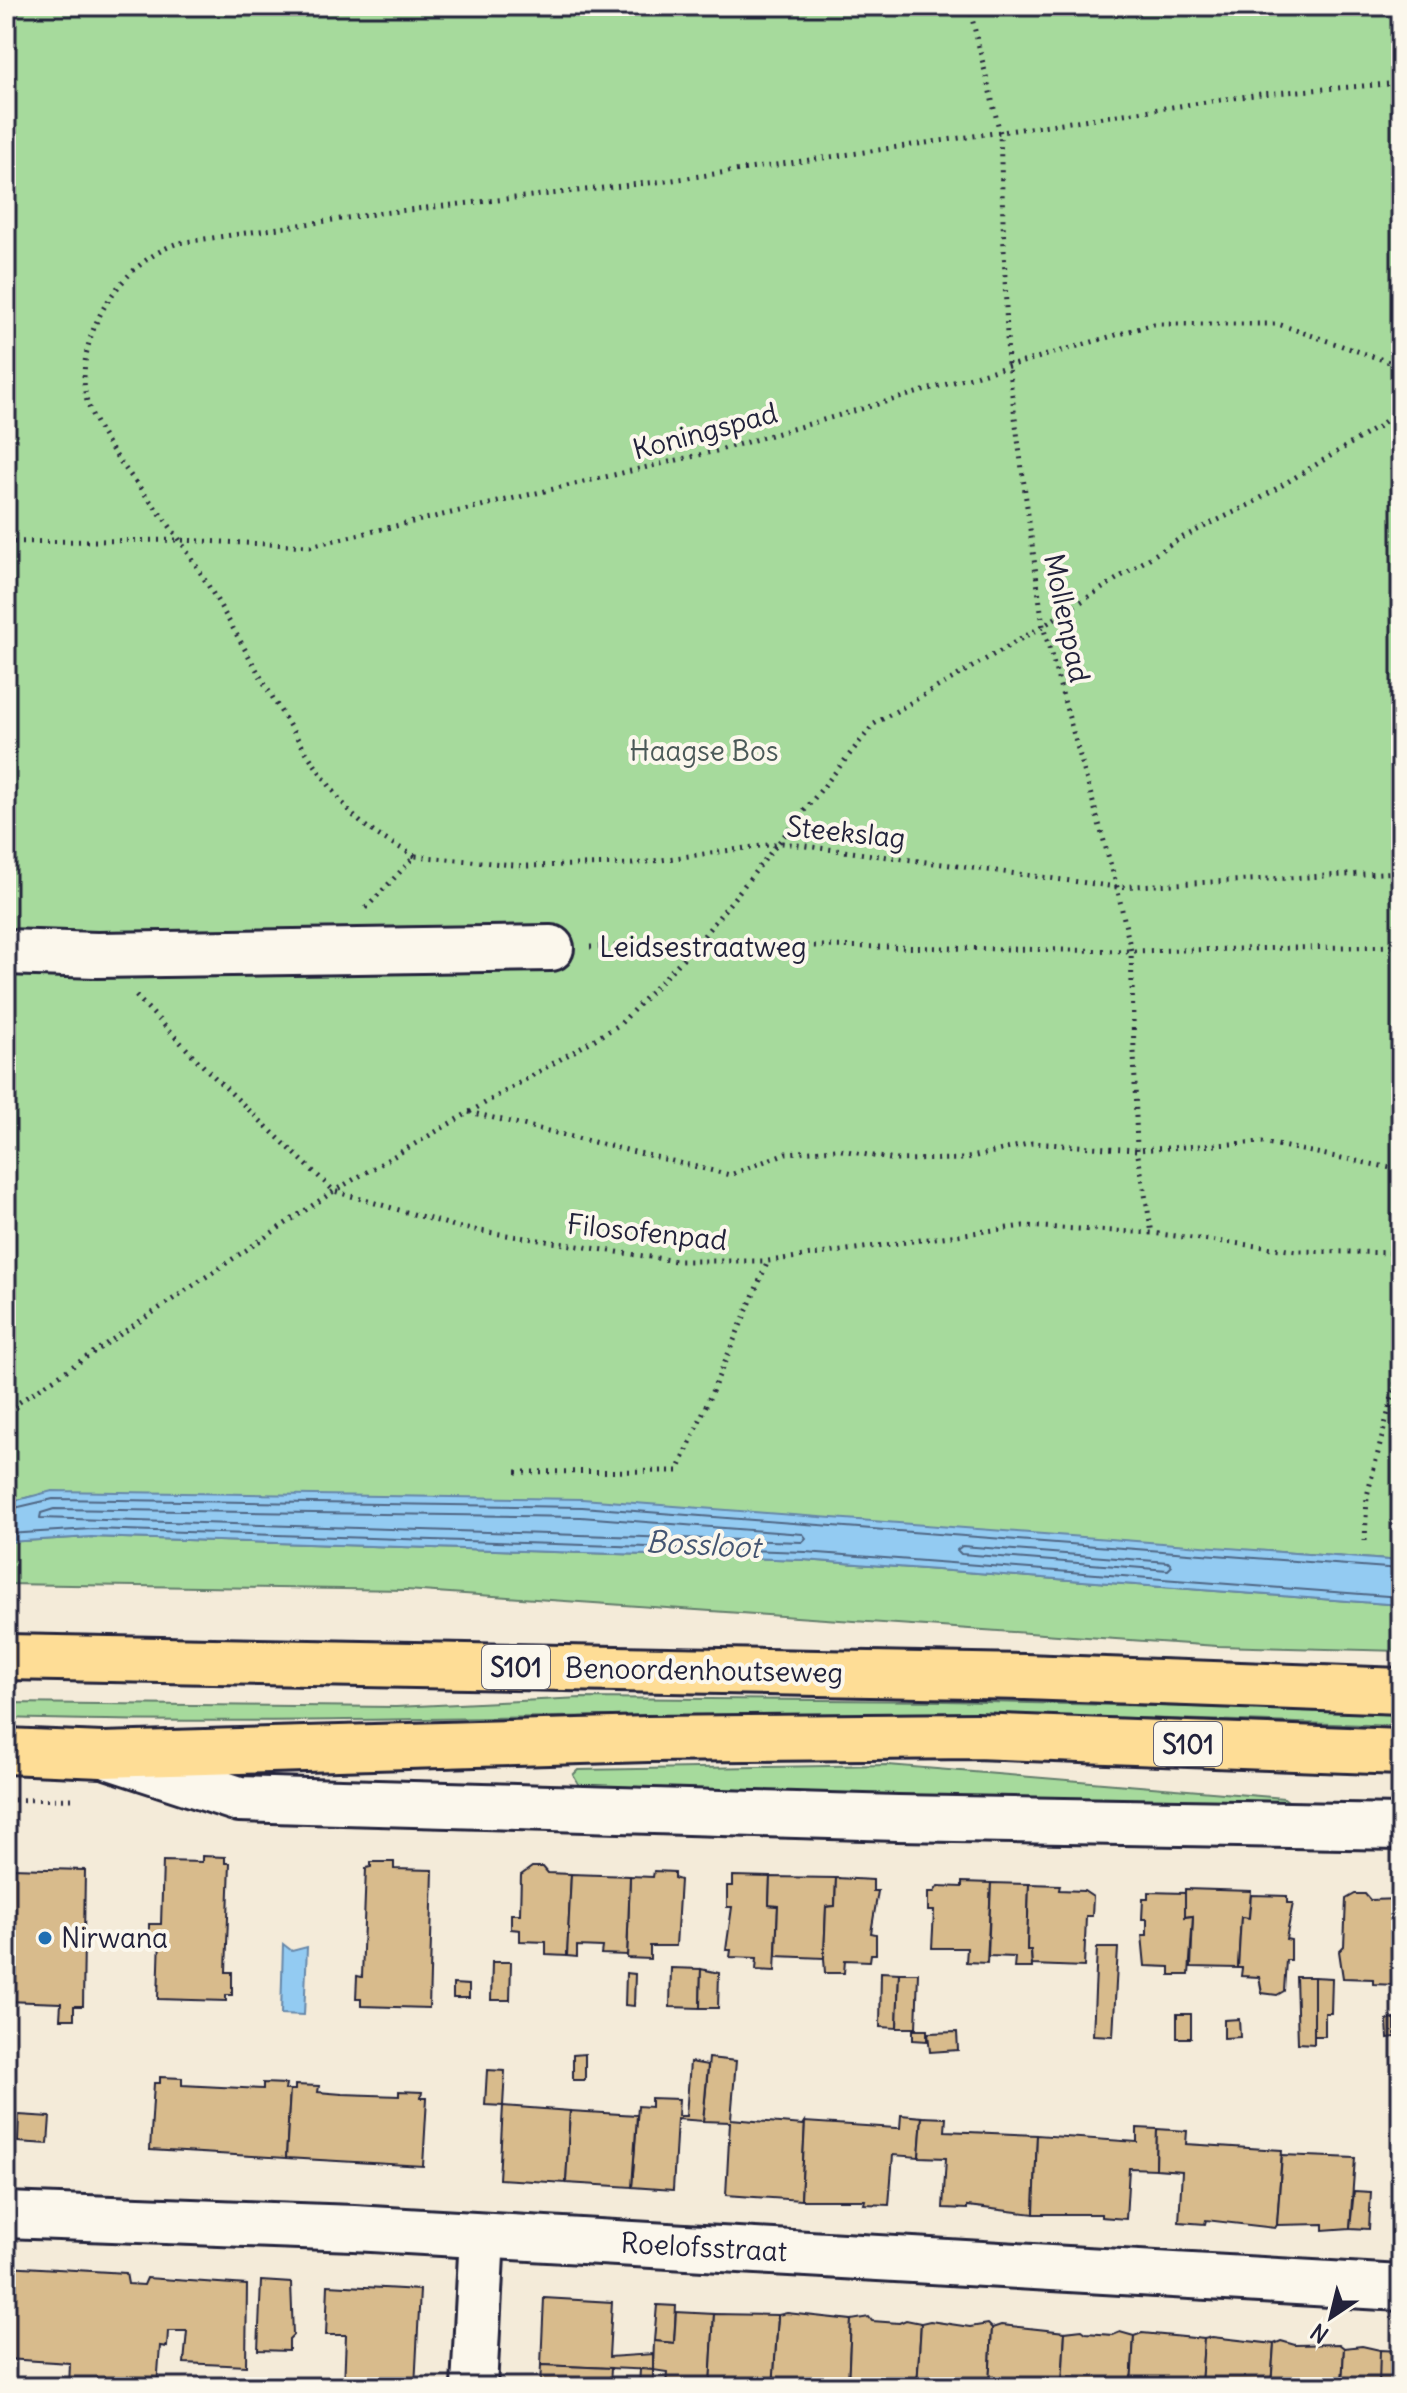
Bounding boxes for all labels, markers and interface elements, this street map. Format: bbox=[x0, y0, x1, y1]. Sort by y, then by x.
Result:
street label: Koningspad bbox=[629, 394, 781, 468]
street label: Mollenpad bbox=[1036, 550, 1098, 686]
park label: Haagse Bos bbox=[630, 733, 778, 769]
street label: Steekslag bbox=[785, 808, 907, 856]
street label: Leidsestraatweg bbox=[599, 929, 807, 965]
street label: Filosofenpad bbox=[565, 1206, 729, 1258]
water label: Bossloot bbox=[645, 1522, 765, 1566]
road number: S101 bbox=[482, 1645, 550, 1689]
street label: Benoordenhoutseweg bbox=[565, 1650, 843, 1690]
road number: S101 bbox=[1154, 1722, 1222, 1766]
place label: Nirwana bbox=[61, 1920, 168, 1956]
marker: Nirwana bbox=[36, 1929, 54, 1947]
street label: Roelofsstraat bbox=[620, 2225, 788, 2269]
north arrow bbox=[1291, 2277, 1371, 2357]
text: N bbox=[1305, 2318, 1334, 2349]

